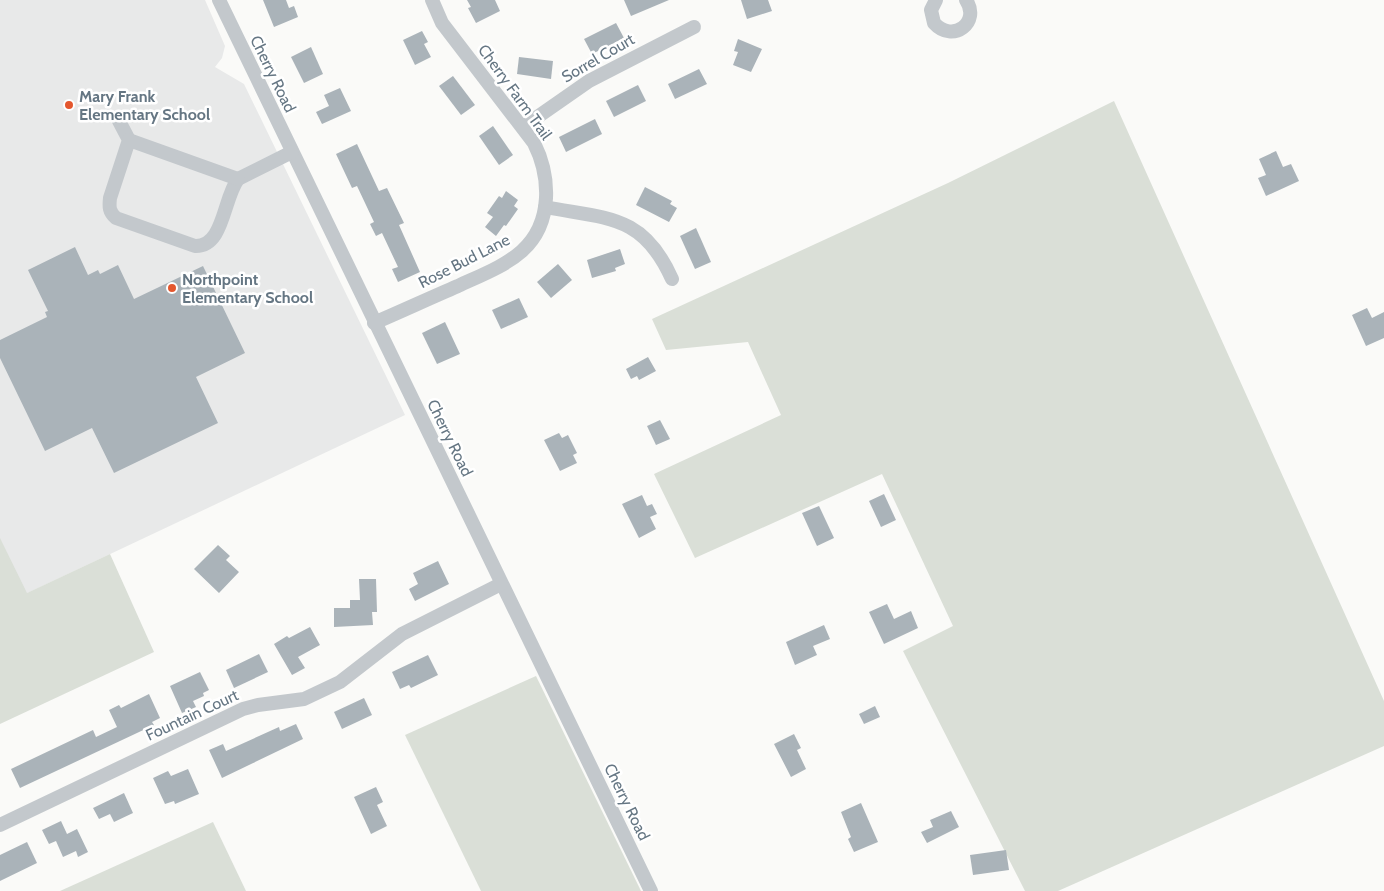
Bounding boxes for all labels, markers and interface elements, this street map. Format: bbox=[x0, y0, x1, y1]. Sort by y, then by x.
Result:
street label: Sorrel Court bbox=[558, 29, 638, 86]
street label: Cherry Road bbox=[246, 32, 300, 116]
street label: Cherry Farm Trail bbox=[474, 41, 556, 144]
place label: Mary Frank Elementary School bbox=[79, 87, 210, 124]
marker: Mary Frank Elementary School bbox=[63, 99, 75, 111]
street label: Rose Bud Lane bbox=[415, 230, 513, 292]
place label: Northpoint Elementary School bbox=[182, 270, 313, 307]
marker: Northpoint Elementary School bbox=[166, 282, 178, 294]
street label: Cherry Road bbox=[423, 396, 477, 480]
street label: Fountain Court bbox=[143, 685, 242, 745]
street label: Cherry Road bbox=[600, 760, 654, 844]

